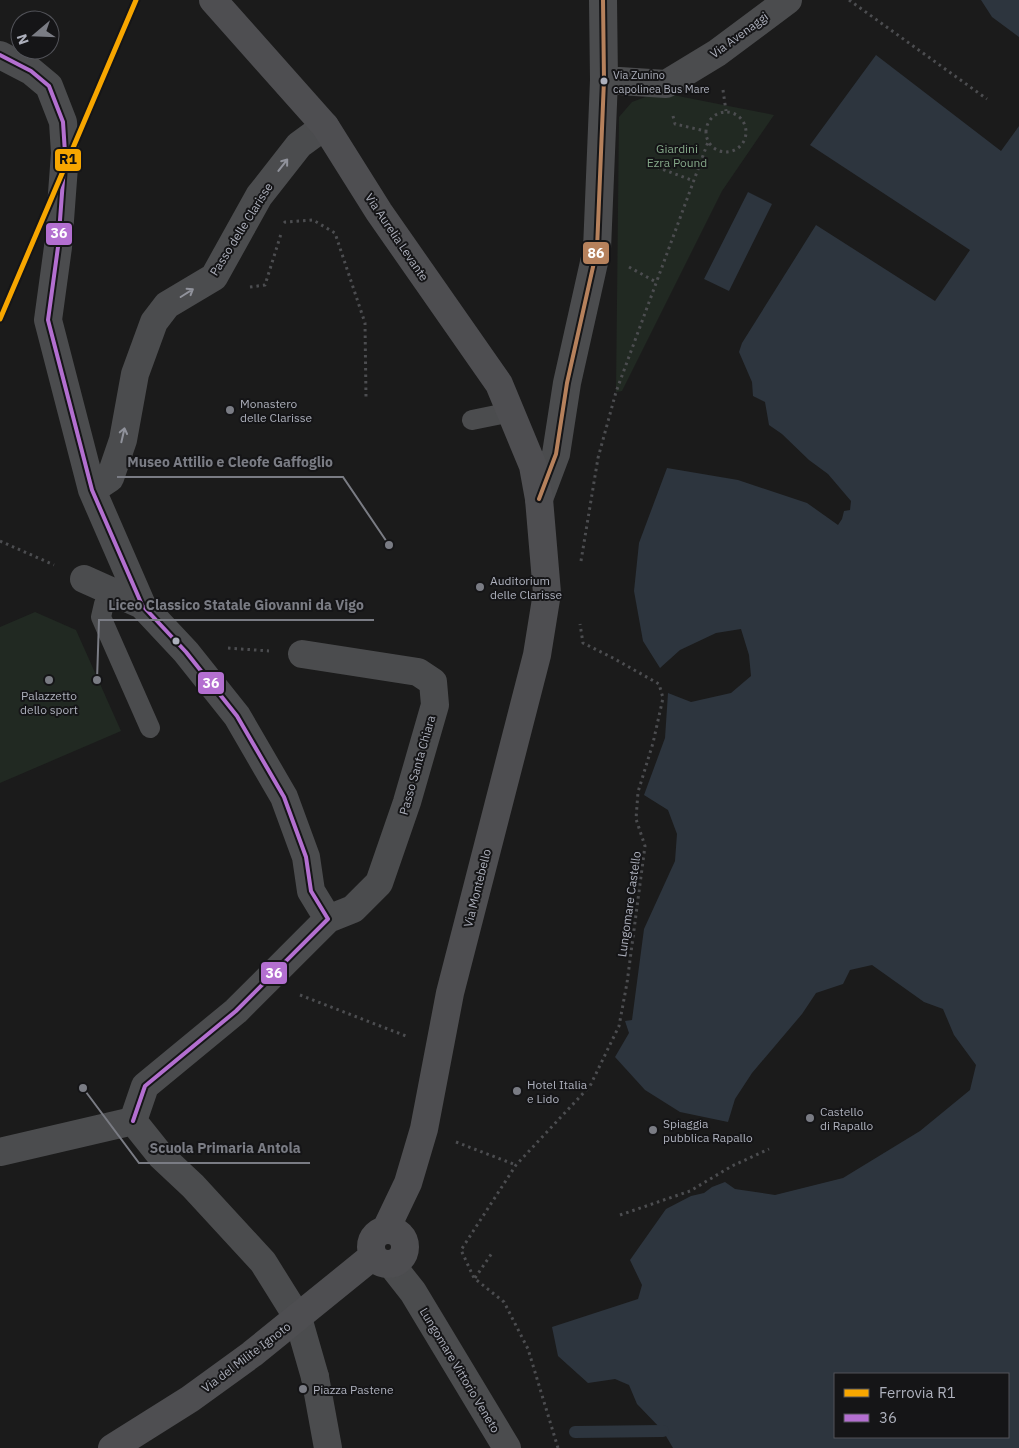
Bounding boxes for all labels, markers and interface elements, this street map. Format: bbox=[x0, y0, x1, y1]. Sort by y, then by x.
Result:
street label: Via Avenaggi bbox=[707, 9, 771, 61]
north arrow bbox=[10, 10, 60, 60]
text: N bbox=[13, 32, 33, 47]
place label: Via Zunino capolinea Bus Mare bbox=[613, 68, 710, 96]
marker: Via Zunino capolinea Bus Mare bbox=[599, 76, 609, 86]
park label: Giardini Ezra Pound bbox=[647, 141, 707, 170]
line badge: R1 bbox=[54, 148, 82, 172]
text: R1 bbox=[59, 150, 78, 168]
one-way arrow bbox=[277, 159, 288, 172]
street label: Passo delle Clarisse bbox=[206, 179, 276, 278]
street label: Via Aurelia Levante bbox=[362, 190, 432, 284]
line badge: 36 bbox=[45, 222, 73, 246]
text: 36 bbox=[51, 224, 67, 242]
line badge: 86 bbox=[582, 241, 610, 265]
text: 86 bbox=[588, 244, 604, 262]
one-way arrow bbox=[180, 288, 194, 298]
place label: Monastero delle Clarisse bbox=[240, 396, 313, 425]
marker: Monastero delle Clarisse bbox=[224, 404, 236, 416]
one-way arrow bbox=[119, 428, 128, 444]
callout: Museo Attilio e Cleofe Gaffoglio bbox=[117, 448, 343, 477]
text: Museo Attilio e Cleofe Gaffoglio bbox=[127, 453, 333, 471]
place label: Auditorium delle Clarisse bbox=[490, 573, 563, 602]
marker: Auditorium delle Clarisse bbox=[474, 581, 486, 593]
callout: Liceo Classico Statale Giovanni da Vigo bbox=[99, 591, 374, 620]
text: Liceo Classico Statale Giovanni da Vigo bbox=[108, 596, 364, 614]
unlabelled marker bbox=[171, 636, 181, 646]
line badge: 36 bbox=[197, 671, 225, 695]
marker: Palazzetto dello sport bbox=[43, 674, 55, 686]
text: 36 bbox=[203, 674, 219, 692]
place label: Palazzetto dello sport bbox=[20, 688, 78, 717]
street label: Passo Santa Chiara bbox=[396, 713, 439, 816]
street label: Via Montebello bbox=[460, 847, 494, 929]
street label: Lungomare Castello bbox=[614, 850, 644, 958]
line badge: 36 bbox=[260, 961, 288, 985]
text: 36 bbox=[266, 964, 282, 982]
place label: Hotel Italia e Lido bbox=[527, 1077, 588, 1106]
marker: Hotel Italia e Lido bbox=[511, 1085, 523, 1097]
place label: Castello di Rapallo bbox=[820, 1104, 874, 1133]
marker: Castello di Rapallo bbox=[804, 1112, 816, 1124]
place label: Spiaggia pubblica Rapallo bbox=[663, 1116, 753, 1145]
marker: Spiaggia pubblica Rapallo bbox=[647, 1124, 659, 1136]
callout: Scuola Primaria Antola bbox=[139, 1134, 310, 1163]
text: Scuola Primaria Antola bbox=[149, 1139, 301, 1157]
street label: Lungomare Vittorio Veneto bbox=[417, 1305, 503, 1435]
street label: Via del Milite Ignoto bbox=[199, 1319, 294, 1395]
legend bbox=[834, 1373, 1009, 1438]
place label: Piazza Pastene bbox=[313, 1382, 394, 1397]
marker: Piazza Pastene bbox=[297, 1383, 309, 1395]
text: Ferrovia R1 bbox=[879, 1383, 956, 1402]
text: 36 bbox=[879, 1408, 897, 1427]

